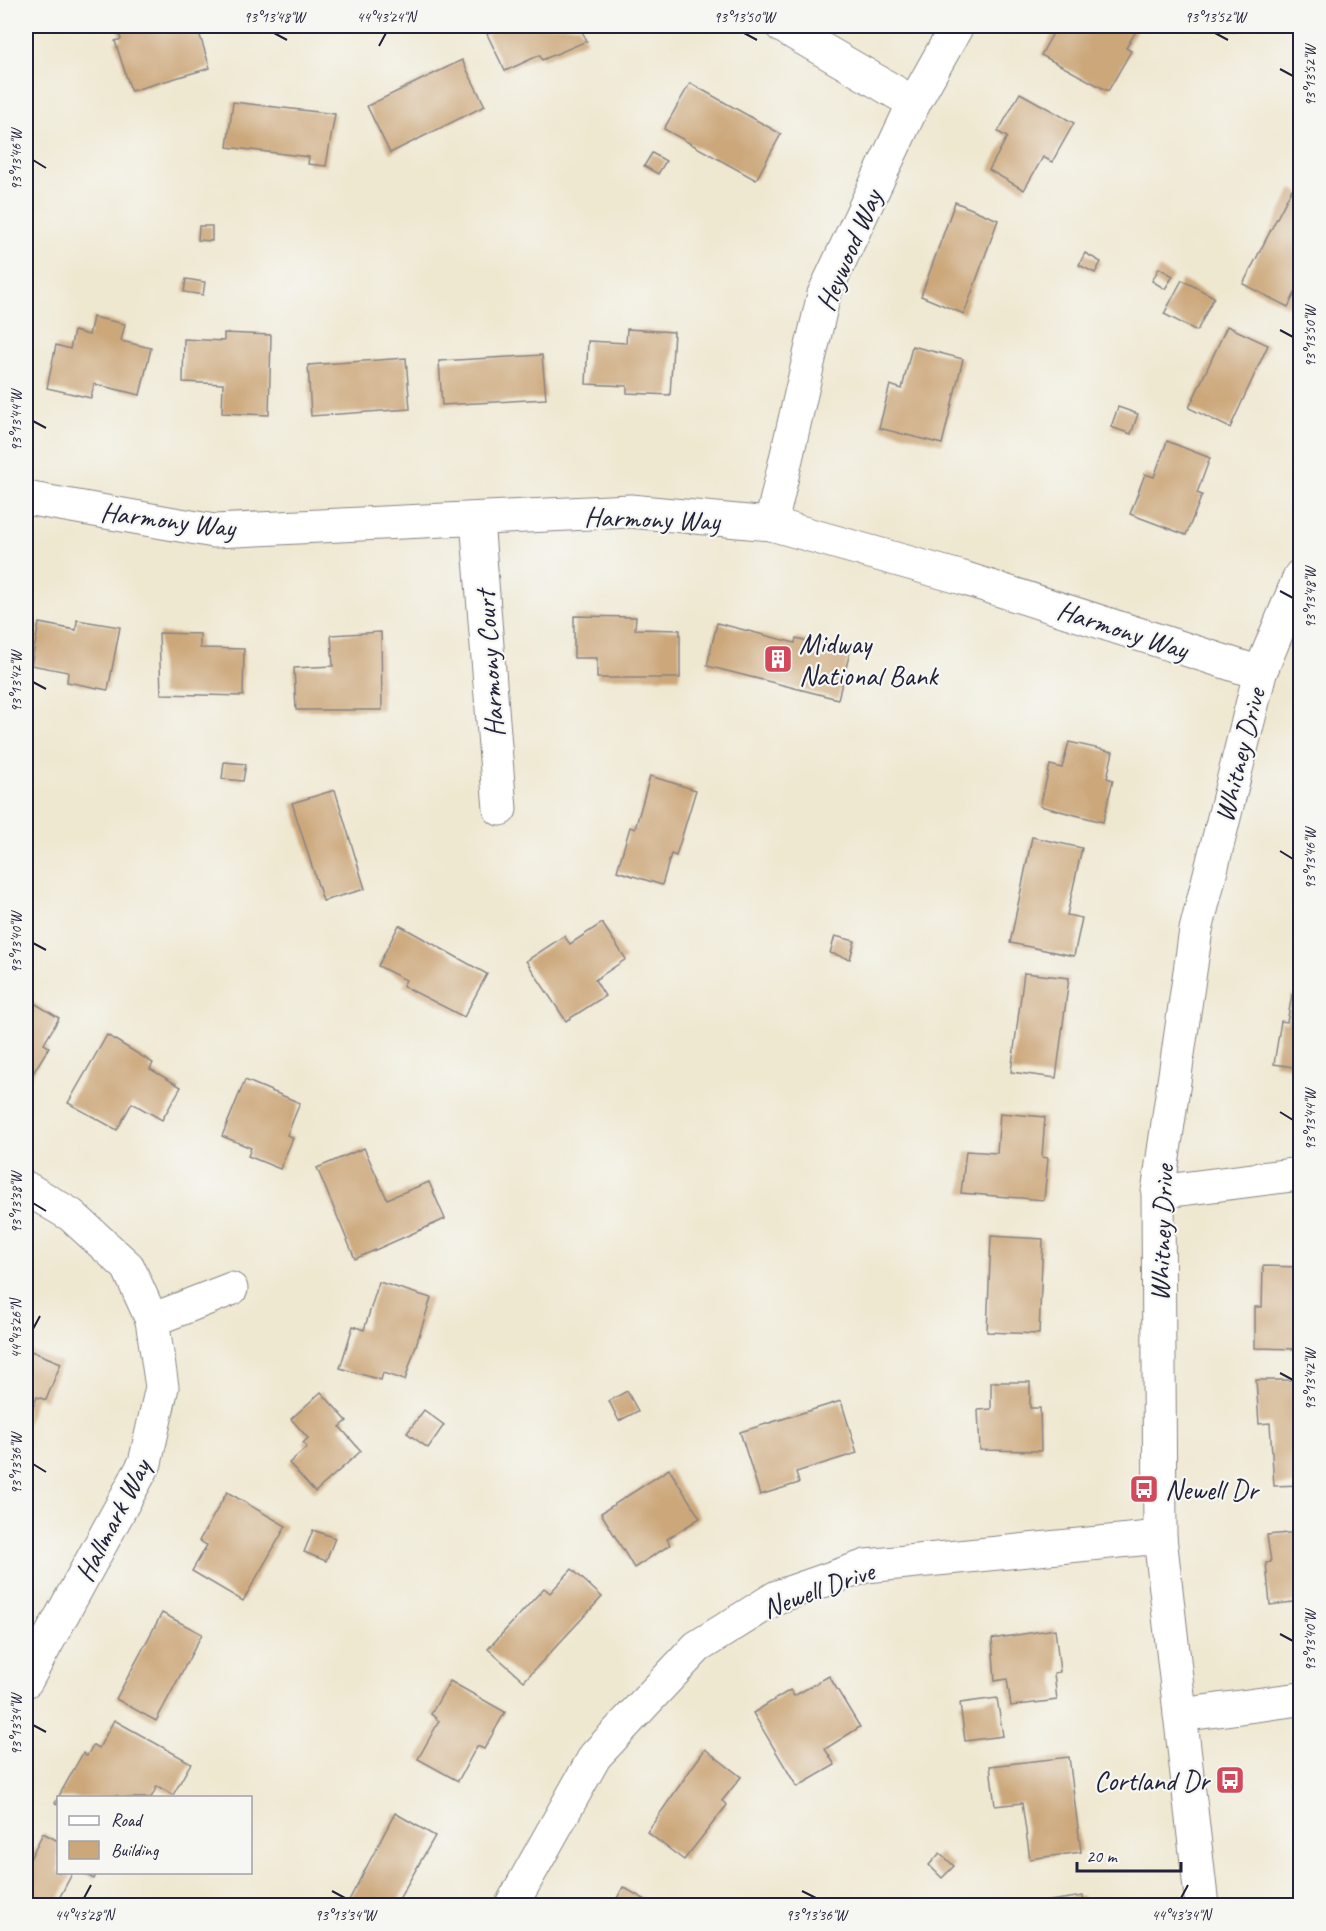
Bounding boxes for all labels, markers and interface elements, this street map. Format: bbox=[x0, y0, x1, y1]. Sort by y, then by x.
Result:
text: 93°13'48"W bbox=[244, 8, 308, 27]
text: 44°43'24"N bbox=[356, 8, 419, 27]
text: 93°13'50"W bbox=[714, 8, 778, 27]
text: 93°13'52"W bbox=[1185, 8, 1249, 27]
text: 93°13'52"W bbox=[1301, 42, 1320, 106]
text: 93°13'46"W bbox=[7, 126, 26, 190]
street label: Heywood Way bbox=[807, 182, 890, 316]
text: 93°13'50"W bbox=[1301, 303, 1320, 367]
text: 93°13'44"W bbox=[7, 387, 26, 451]
street label: Harmony Way bbox=[99, 494, 240, 545]
street label: Harmony Way bbox=[584, 499, 723, 538]
text: 93°13'48"W bbox=[1301, 564, 1320, 628]
street label: Harmony Court bbox=[467, 586, 512, 738]
street label: Harmony Way bbox=[1053, 592, 1195, 668]
place label: Midway National Bank bbox=[799, 626, 939, 693]
building icon: Midway National Bank bbox=[762, 643, 794, 675]
text: 93°13'42"W bbox=[7, 648, 26, 712]
street label: Whitney Drive bbox=[1206, 683, 1273, 826]
text: 93°13'46"W bbox=[1301, 825, 1320, 889]
text: 93°13'40"W bbox=[7, 909, 26, 973]
text: 93°13'44"W bbox=[1301, 1086, 1320, 1150]
street label: Whitney Drive bbox=[1142, 1162, 1181, 1302]
text: 93°13'38"W bbox=[7, 1169, 26, 1233]
text: 44°43'26"N bbox=[7, 1296, 26, 1359]
text: 93°13'42"W bbox=[1301, 1346, 1320, 1410]
text: 93°13'36"W bbox=[7, 1430, 26, 1494]
street label: Hallmark Way bbox=[67, 1451, 159, 1587]
place label: Newell Dr bbox=[1165, 1472, 1260, 1507]
bus stop icon: Newell Dr bbox=[1128, 1473, 1160, 1505]
street label: Newell Drive bbox=[758, 1553, 880, 1626]
text: 93°13'40"W bbox=[1301, 1607, 1320, 1671]
text: 93°13'34"W bbox=[7, 1691, 26, 1755]
place label: Cortland Dr bbox=[1094, 1763, 1211, 1798]
bus stop icon: Cortland Dr bbox=[1214, 1764, 1246, 1796]
legend bbox=[57, 1796, 252, 1874]
text: Road bbox=[111, 1809, 144, 1831]
scale bar bbox=[1077, 1835, 1180, 1873]
text: Building bbox=[111, 1839, 160, 1861]
text: 20 m bbox=[1086, 1845, 1119, 1867]
text: 44°43'28"N bbox=[54, 1906, 117, 1925]
text: 93°13'34"W bbox=[315, 1906, 379, 1925]
text: 93°13'36"W bbox=[786, 1906, 850, 1925]
text: 44°43'34"N bbox=[1151, 1906, 1214, 1925]

